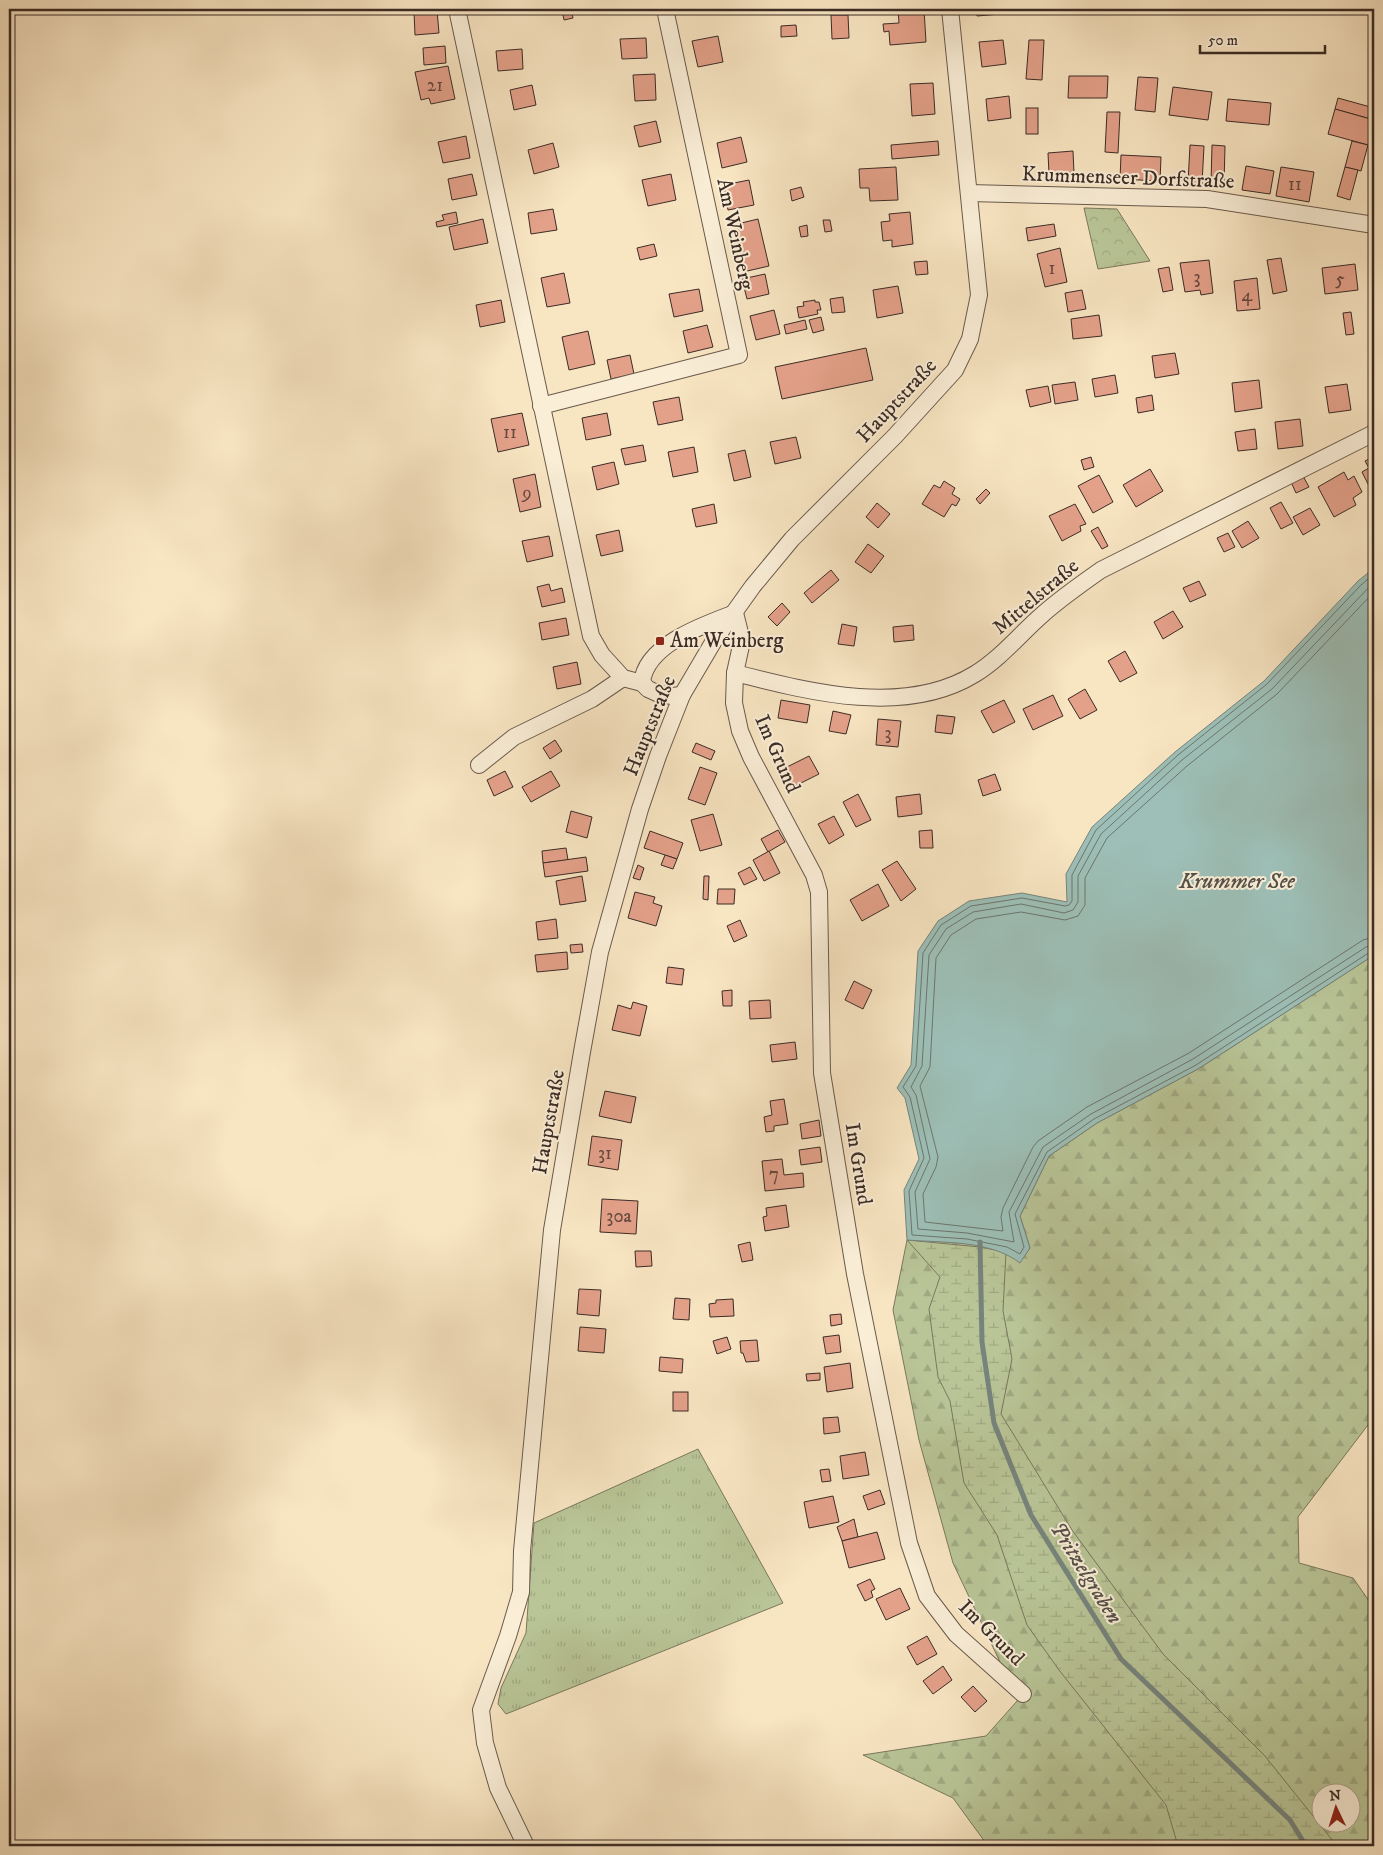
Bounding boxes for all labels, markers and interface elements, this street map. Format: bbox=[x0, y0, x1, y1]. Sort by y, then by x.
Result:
scale bar bbox=[1200, 22, 1326, 54]
text: 50 m bbox=[1208, 31, 1238, 50]
house number: 21 bbox=[427, 74, 443, 97]
street label: Krummenseer Dorfstraße bbox=[1021, 161, 1235, 195]
house number: 11 bbox=[1288, 173, 1302, 196]
street label: Am Weinberg bbox=[710, 176, 760, 293]
house number: 1 bbox=[1049, 257, 1056, 280]
house number: 3 bbox=[1193, 266, 1201, 289]
house number: 5 bbox=[1335, 268, 1345, 291]
house number: 4 bbox=[1242, 284, 1254, 307]
street label: Hauptstraße bbox=[851, 353, 943, 449]
house number: 11 bbox=[503, 421, 517, 444]
house number: 9 bbox=[521, 482, 532, 505]
street label: Mittelstraße bbox=[987, 553, 1085, 641]
place label: Am Weinberg bbox=[670, 628, 784, 654]
marker: Am Weinberg bbox=[654, 635, 666, 647]
street label: Hauptstraße bbox=[618, 672, 682, 780]
street label: Im Grund bbox=[748, 711, 806, 798]
house number: 3 bbox=[884, 722, 892, 745]
water label: Krummer See bbox=[1178, 868, 1295, 895]
street label: Hauptstraße bbox=[527, 1067, 571, 1176]
street label: Im Grund bbox=[839, 1121, 877, 1208]
house number: 31 bbox=[598, 1142, 612, 1165]
house number: 7 bbox=[769, 1163, 779, 1186]
house number: 30a bbox=[606, 1205, 632, 1228]
water label: Pritzelgraben bbox=[1044, 1517, 1128, 1629]
street label: Im Grund bbox=[952, 1594, 1030, 1672]
north arrow bbox=[1310, 1782, 1360, 1832]
text: N bbox=[1329, 1787, 1342, 1805]

